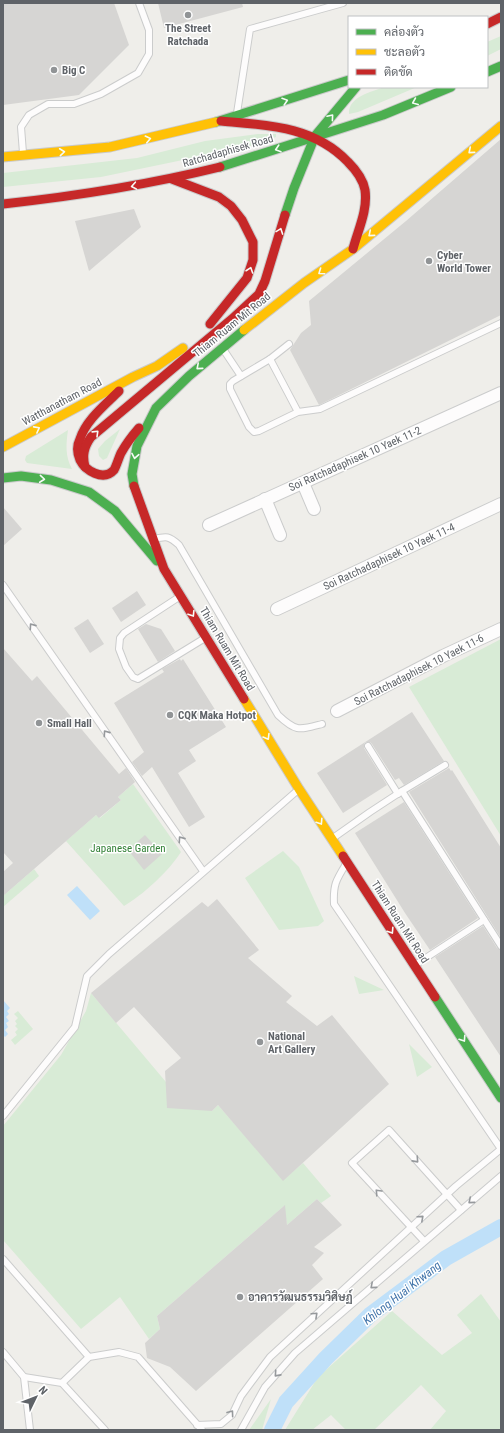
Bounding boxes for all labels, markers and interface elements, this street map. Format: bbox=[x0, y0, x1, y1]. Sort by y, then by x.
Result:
marker: The Street Ratchada bbox=[183, 10, 193, 20]
legend bbox=[348, 16, 488, 88]
place label: The Street Ratchada bbox=[165, 22, 212, 48]
text: คล่องตัว bbox=[384, 25, 424, 39]
text: ชะลอตัว bbox=[384, 45, 425, 59]
place label: Big C bbox=[62, 64, 85, 77]
marker: Big C bbox=[49, 65, 59, 75]
text: ติดขัด bbox=[384, 65, 413, 79]
one-way arrow bbox=[281, 97, 288, 105]
one-way arrow bbox=[411, 97, 419, 105]
one-way arrow bbox=[327, 115, 334, 122]
street label: Ratchadaphisek Road bbox=[181, 132, 275, 170]
one-way arrow bbox=[145, 135, 152, 144]
one-way arrow bbox=[275, 144, 282, 153]
one-way arrow bbox=[468, 146, 476, 153]
one-way arrow bbox=[59, 147, 65, 156]
one-way arrow bbox=[131, 181, 137, 190]
one-way arrow bbox=[276, 228, 284, 235]
one-way arrow bbox=[368, 229, 376, 236]
place label: Cyber World Tower bbox=[437, 249, 491, 275]
marker: Cyber World Tower bbox=[424, 256, 434, 266]
one-way arrow bbox=[245, 267, 253, 274]
one-way arrow bbox=[318, 267, 325, 274]
street label: Thiam Ruam Mit Road bbox=[191, 290, 273, 360]
one-way arrow bbox=[196, 363, 204, 370]
street label: Watthanatham Road bbox=[20, 376, 104, 428]
street label: Soi Ratchadaphisek 10 Yaek 11-2 bbox=[287, 424, 423, 494]
one-way arrow bbox=[33, 426, 41, 433]
one-way arrow bbox=[91, 430, 99, 438]
one-way arrow bbox=[132, 453, 140, 459]
one-way arrow bbox=[39, 474, 45, 483]
street label: Soi Ratchadaphisek 10 Yaek 11-4 bbox=[321, 521, 457, 593]
street label: Thiam Ruam Mit Road bbox=[197, 605, 257, 693]
one-way arrow bbox=[187, 610, 194, 617]
one-way arrow bbox=[30, 624, 37, 631]
street label: Soi Ratchadaphisek 10 Yaek 11-6 bbox=[352, 632, 486, 708]
place label: CQK Maka Hotpot bbox=[178, 709, 257, 722]
marker: CQK Maka Hotpot bbox=[165, 710, 175, 720]
place label: Small Hall bbox=[47, 717, 92, 730]
marker: Small Hall bbox=[34, 718, 44, 728]
one-way arrow bbox=[103, 730, 111, 737]
one-way arrow bbox=[262, 733, 269, 740]
one-way arrow bbox=[315, 818, 323, 825]
one-way arrow bbox=[179, 837, 186, 844]
park label: Japanese Garden bbox=[90, 842, 166, 855]
street label: Thiam Ruam Mit Road bbox=[369, 878, 431, 966]
one-way arrow bbox=[387, 926, 394, 933]
place label: National Art Gallery bbox=[268, 1030, 316, 1056]
one-way arrow bbox=[458, 1035, 466, 1042]
marker: National Art Gallery bbox=[255, 1037, 265, 1047]
one-way arrow bbox=[412, 1155, 419, 1163]
one-way arrow bbox=[376, 1189, 383, 1197]
one-way arrow bbox=[469, 1197, 476, 1204]
one-way arrow bbox=[416, 1215, 424, 1223]
water label: Khlong Huai Khwang bbox=[360, 1258, 444, 1328]
one-way arrow bbox=[370, 1281, 377, 1288]
place label: อาคารวัฒนธรรมวิศิษฏ์ bbox=[248, 1289, 354, 1304]
marker: อาคารวัฒนธรรมวิศิษฏ์ bbox=[235, 1292, 245, 1302]
one-way arrow bbox=[310, 1313, 318, 1320]
one-way arrow bbox=[275, 1369, 282, 1376]
north arrow bbox=[16, 1377, 56, 1417]
text: N bbox=[36, 1384, 50, 1398]
one-way arrow bbox=[226, 1411, 233, 1418]

